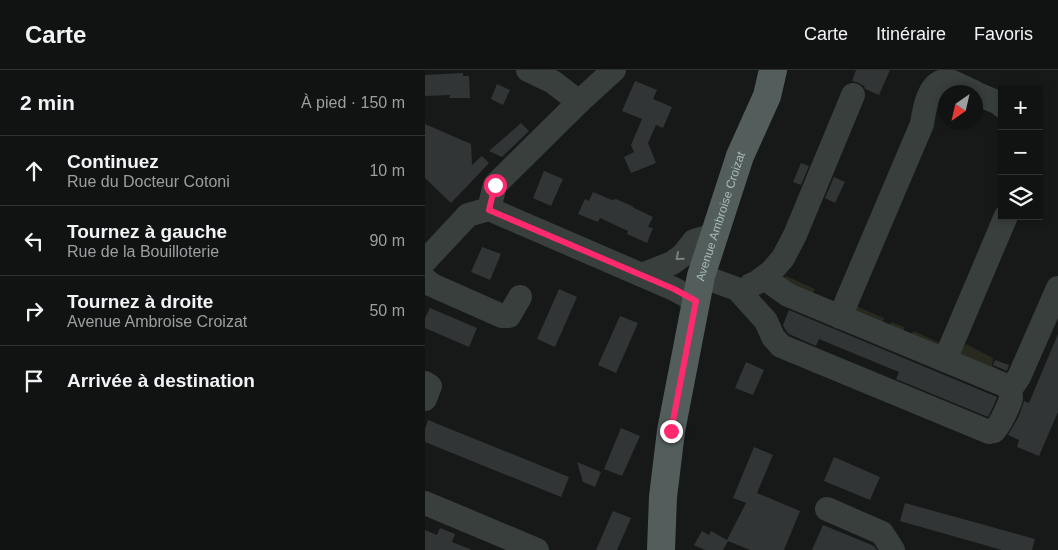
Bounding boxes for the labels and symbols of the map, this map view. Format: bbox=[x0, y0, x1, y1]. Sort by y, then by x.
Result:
north arrow bbox=[938, 85, 983, 130]
street label: Avenue Ambroise Croizat bbox=[693, 149, 748, 282]
route start bbox=[484, 174, 507, 197]
one-way arrow bbox=[676, 251, 685, 260]
route end bbox=[660, 420, 683, 443]

